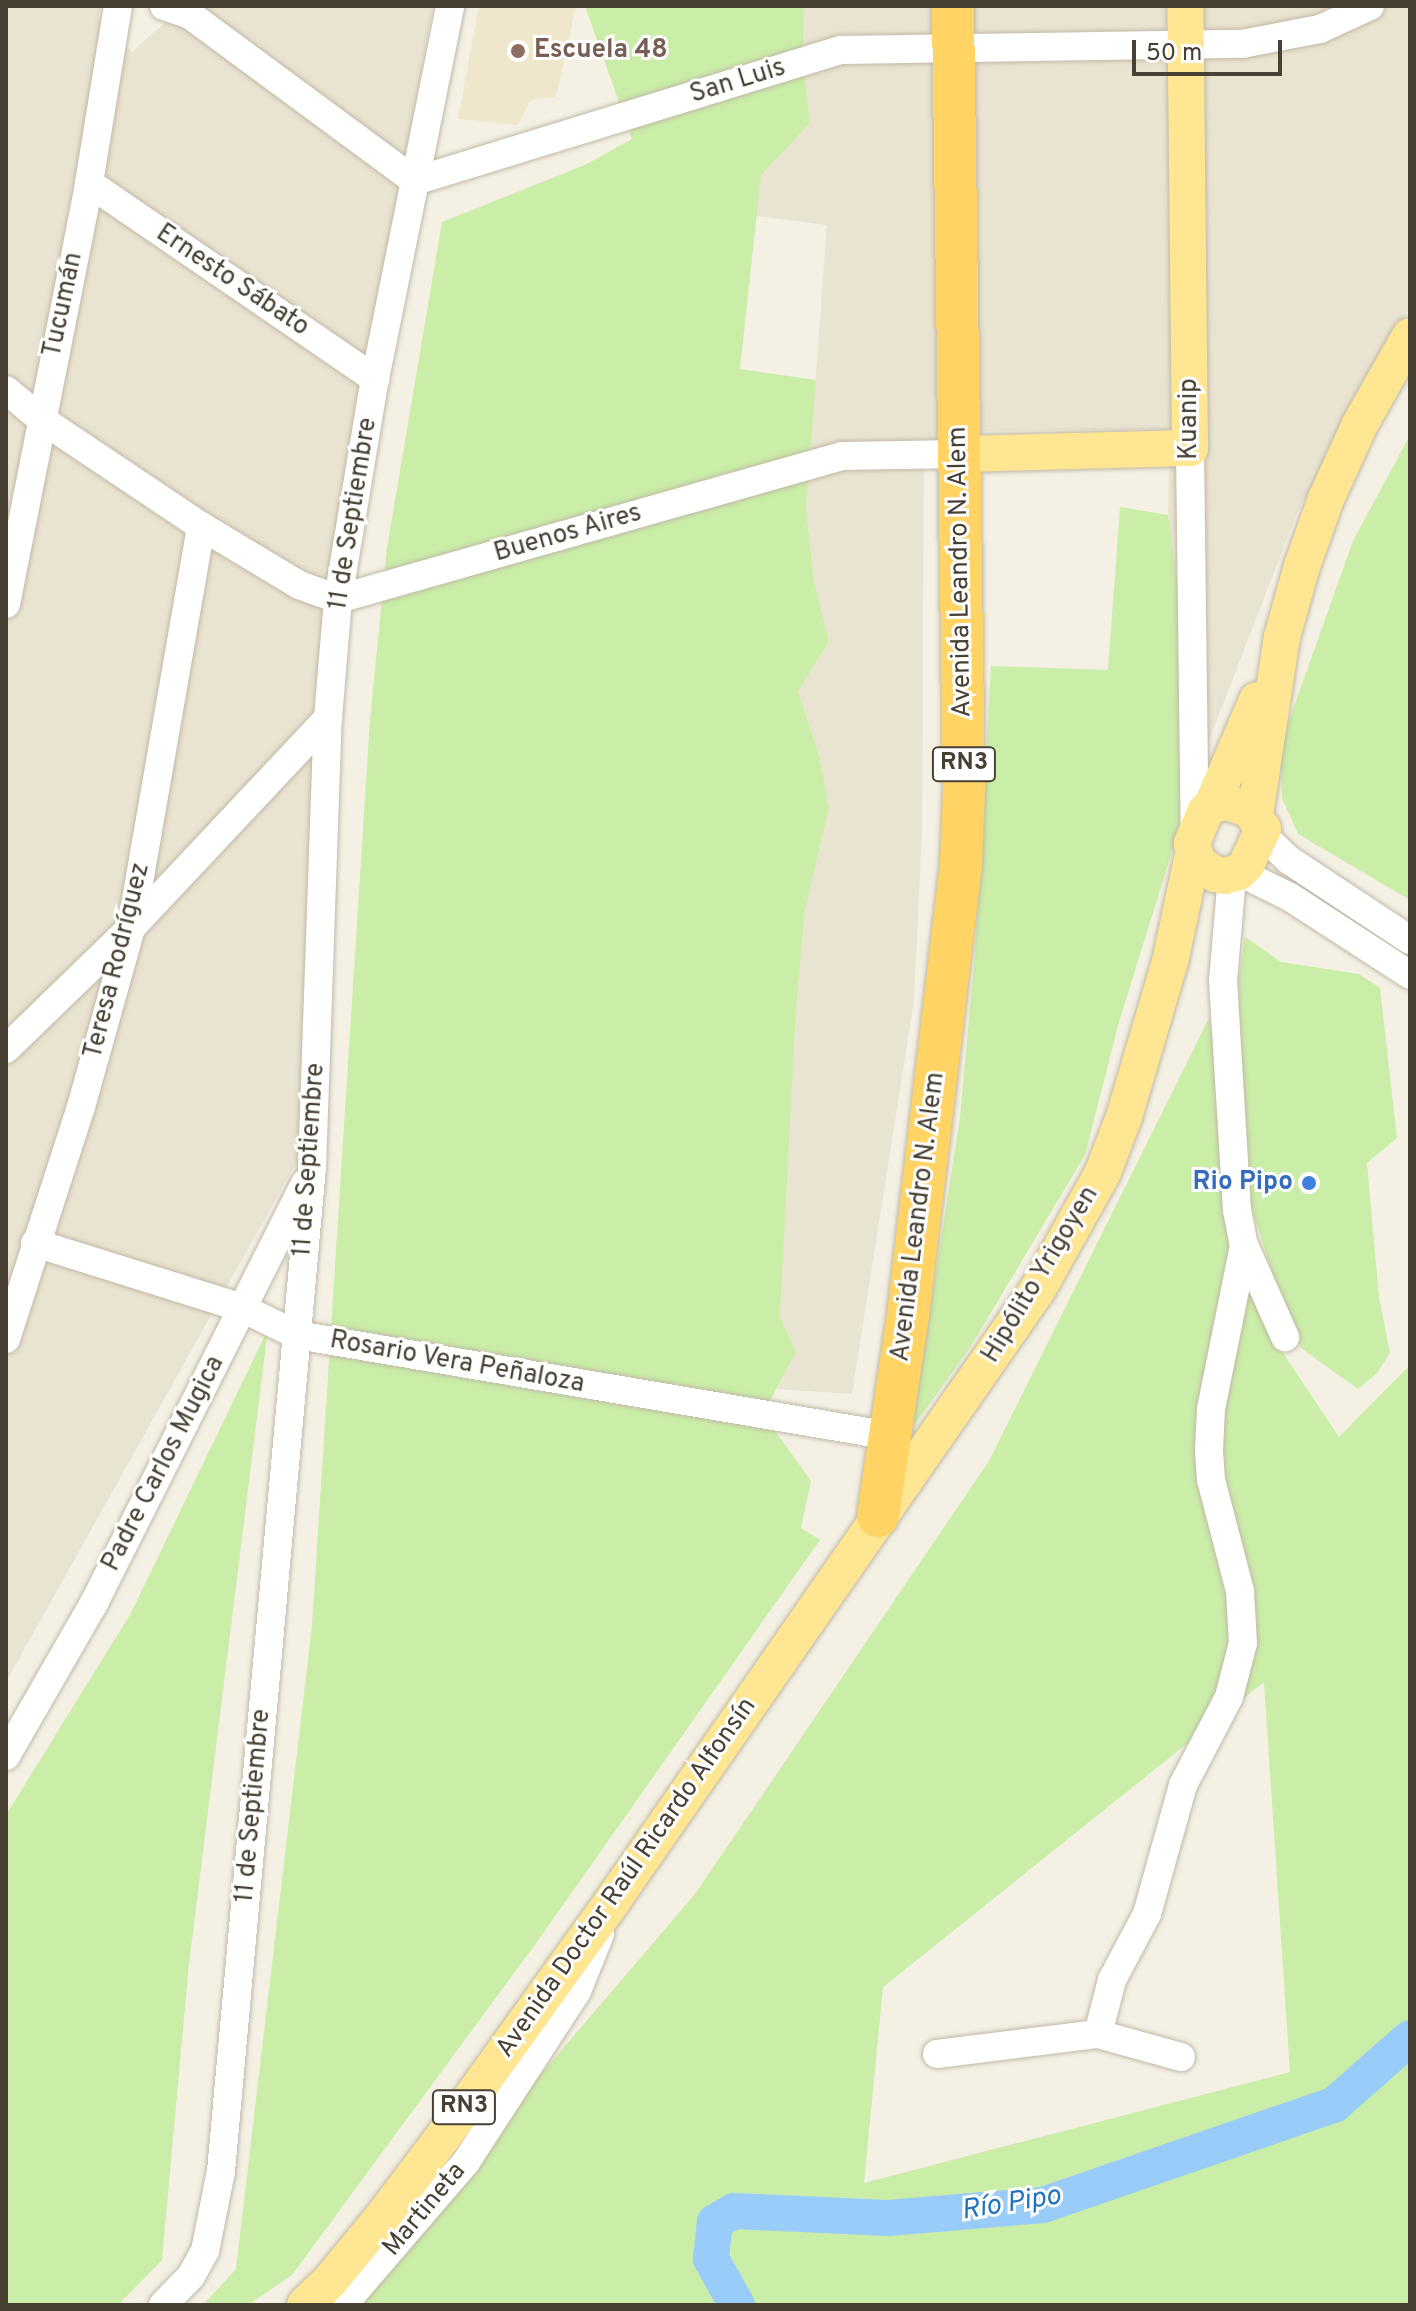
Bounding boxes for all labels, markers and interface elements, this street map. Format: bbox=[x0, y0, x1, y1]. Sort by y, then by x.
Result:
scale bar bbox=[1136, 24, 1286, 74]
place label: Escuela 48 bbox=[534, 35, 667, 67]
text: 50 m bbox=[1146, 39, 1202, 69]
marker: Escuela 48 bbox=[509, 42, 527, 60]
street label: San Luis bbox=[686, 53, 790, 111]
street label: Ernesto Sábato bbox=[150, 218, 314, 344]
street label: Tucumán bbox=[38, 250, 90, 360]
street label: Kuanip bbox=[1174, 378, 1206, 460]
street label: 11 de Septiembre bbox=[323, 416, 385, 612]
street label: Avenida Leandro N. Alem bbox=[943, 426, 979, 718]
street label: Buenos Aires bbox=[490, 498, 646, 570]
road number: RN3 bbox=[930, 744, 998, 784]
street label: Teresa Rodríguez bbox=[79, 860, 157, 1062]
street label: 11 de Septiembre bbox=[288, 1062, 332, 1258]
street label: Avenida Leandro N. Alem bbox=[886, 1070, 952, 1364]
place label: Rio Pipo bbox=[1193, 1167, 1293, 1199]
marker: Rio Pipo bbox=[1300, 1174, 1318, 1192]
street label: Hipólito Yrigoyen bbox=[976, 1181, 1106, 1369]
street label: Rosario Vera Peñaloza bbox=[327, 1325, 587, 1401]
street label: Padre Carlos Mugica bbox=[96, 1351, 232, 1577]
street label: Avenida Doctor Raúl Ricardo Alfonsín bbox=[490, 1692, 764, 2064]
street label: 11 de Septiembre bbox=[230, 1708, 278, 1904]
road number: RN3 bbox=[430, 2087, 498, 2127]
street label: Martineta bbox=[377, 2157, 473, 2263]
water label: Río Pipo bbox=[959, 2180, 1063, 2228]

